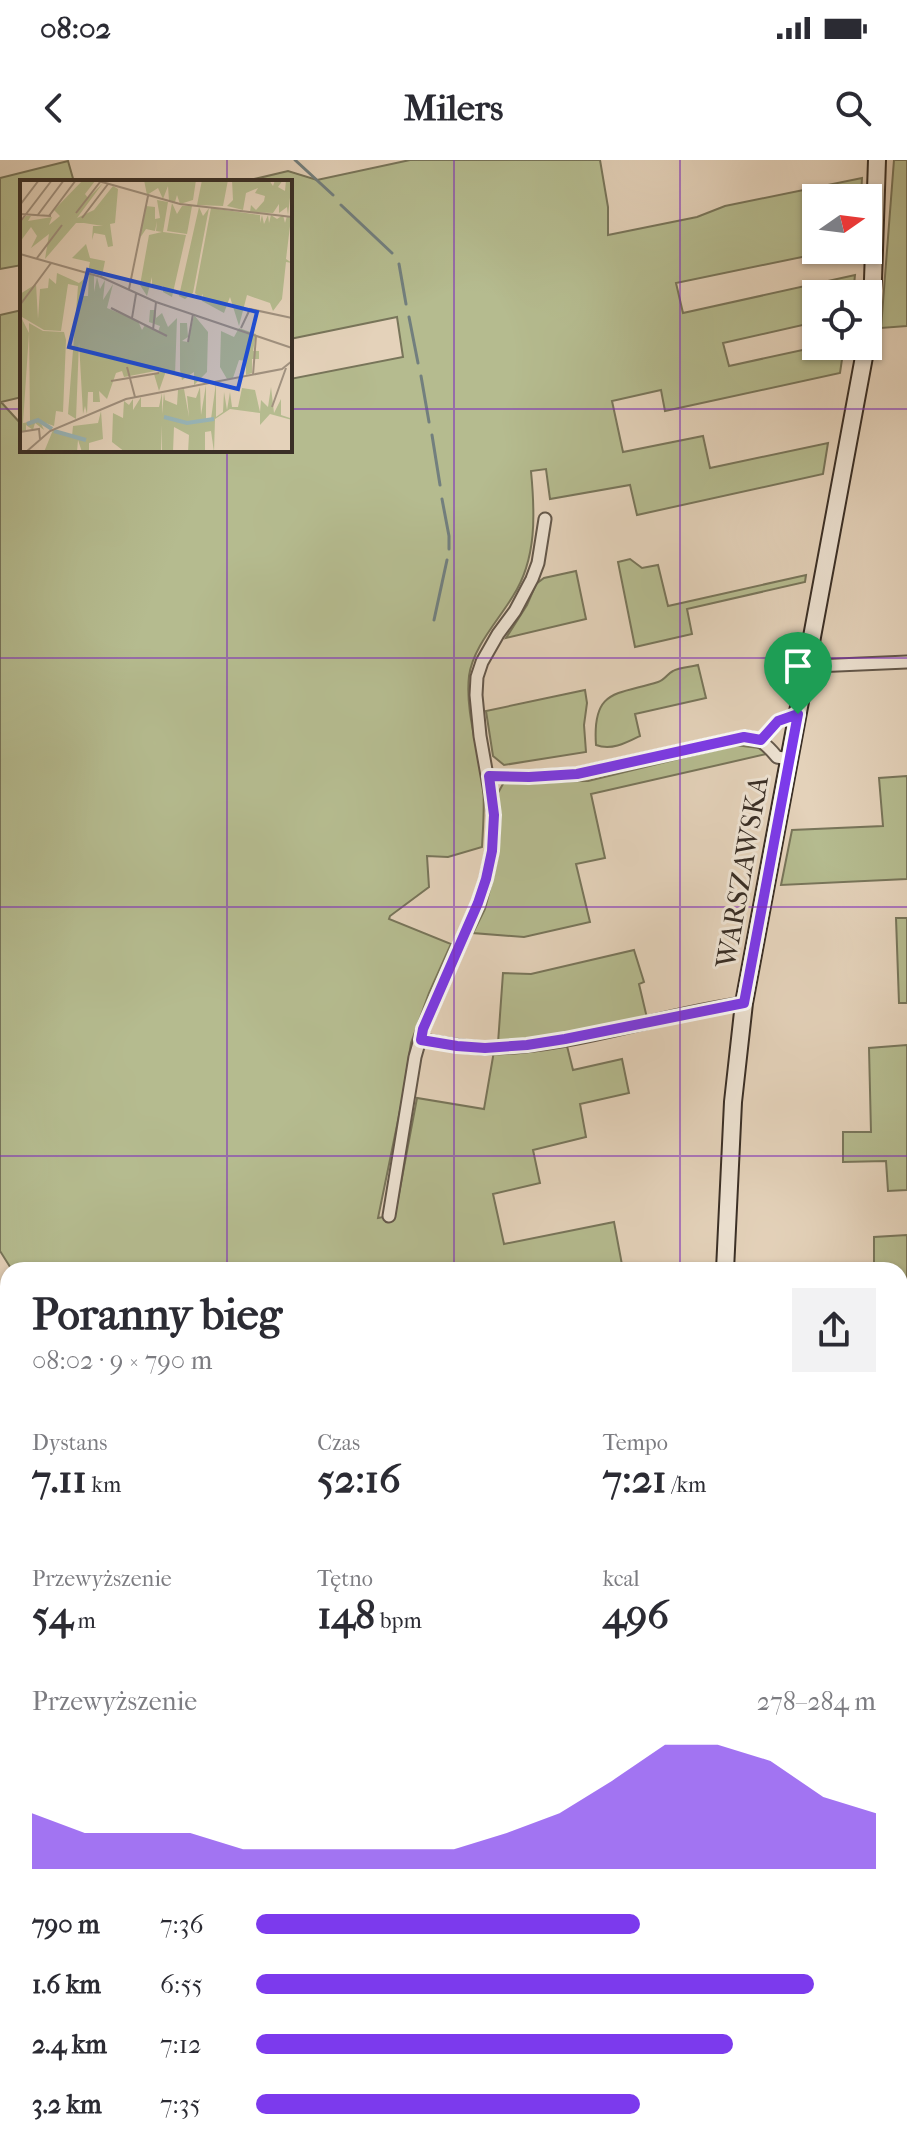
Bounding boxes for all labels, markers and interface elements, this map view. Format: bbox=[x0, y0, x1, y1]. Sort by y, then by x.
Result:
text: 08:02 bbox=[40, 11, 111, 46]
icon: back bbox=[32, 86, 76, 130]
icon: search bbox=[831, 86, 875, 130]
text: Milers bbox=[404, 87, 503, 129]
inset map bbox=[20, 180, 292, 452]
north arrow bbox=[802, 184, 882, 264]
map controls bbox=[802, 184, 882, 360]
button: locate bbox=[802, 280, 882, 360]
pin bbox=[764, 632, 832, 714]
icon: arrive bbox=[776, 644, 820, 688]
street label: WARSZAWSKA bbox=[709, 773, 775, 972]
button: share bbox=[792, 1288, 876, 1372]
text: Poranny bieg bbox=[32, 1289, 282, 1340]
text: 08:02 · 9 × 790 m bbox=[32, 1345, 212, 1376]
text: Dystans bbox=[32, 1430, 107, 1456]
text: Czas bbox=[317, 1430, 360, 1456]
text: Tempo bbox=[603, 1430, 668, 1456]
text: 7.11 bbox=[32, 1456, 87, 1502]
text: 52:16 bbox=[317, 1456, 401, 1502]
text: 7:21 bbox=[603, 1456, 666, 1502]
text: km bbox=[87, 1472, 121, 1498]
text: /km bbox=[666, 1472, 706, 1498]
text: Przewyższenie bbox=[32, 1566, 172, 1592]
text: Tętno bbox=[317, 1566, 373, 1592]
text: kcal bbox=[603, 1566, 640, 1592]
text: 54 bbox=[32, 1592, 73, 1638]
text: 148 bbox=[317, 1592, 375, 1638]
text: 496 bbox=[603, 1592, 669, 1638]
text: m bbox=[73, 1608, 96, 1634]
text: bpm bbox=[375, 1608, 422, 1634]
text: Przewyższenie bbox=[32, 1686, 197, 1717]
text: 278–284 m bbox=[757, 1686, 876, 1717]
text: 790 m bbox=[32, 1909, 100, 1940]
text: 7:36 bbox=[160, 1909, 204, 1940]
text: 1.6 km bbox=[32, 1969, 101, 2000]
text: 6:55 bbox=[160, 1969, 203, 2000]
text: 2.4 km bbox=[32, 2029, 107, 2060]
text: 7:12 bbox=[160, 2029, 202, 2060]
text: 3.2 km bbox=[32, 2089, 102, 2120]
text: 7:35 bbox=[160, 2089, 201, 2120]

